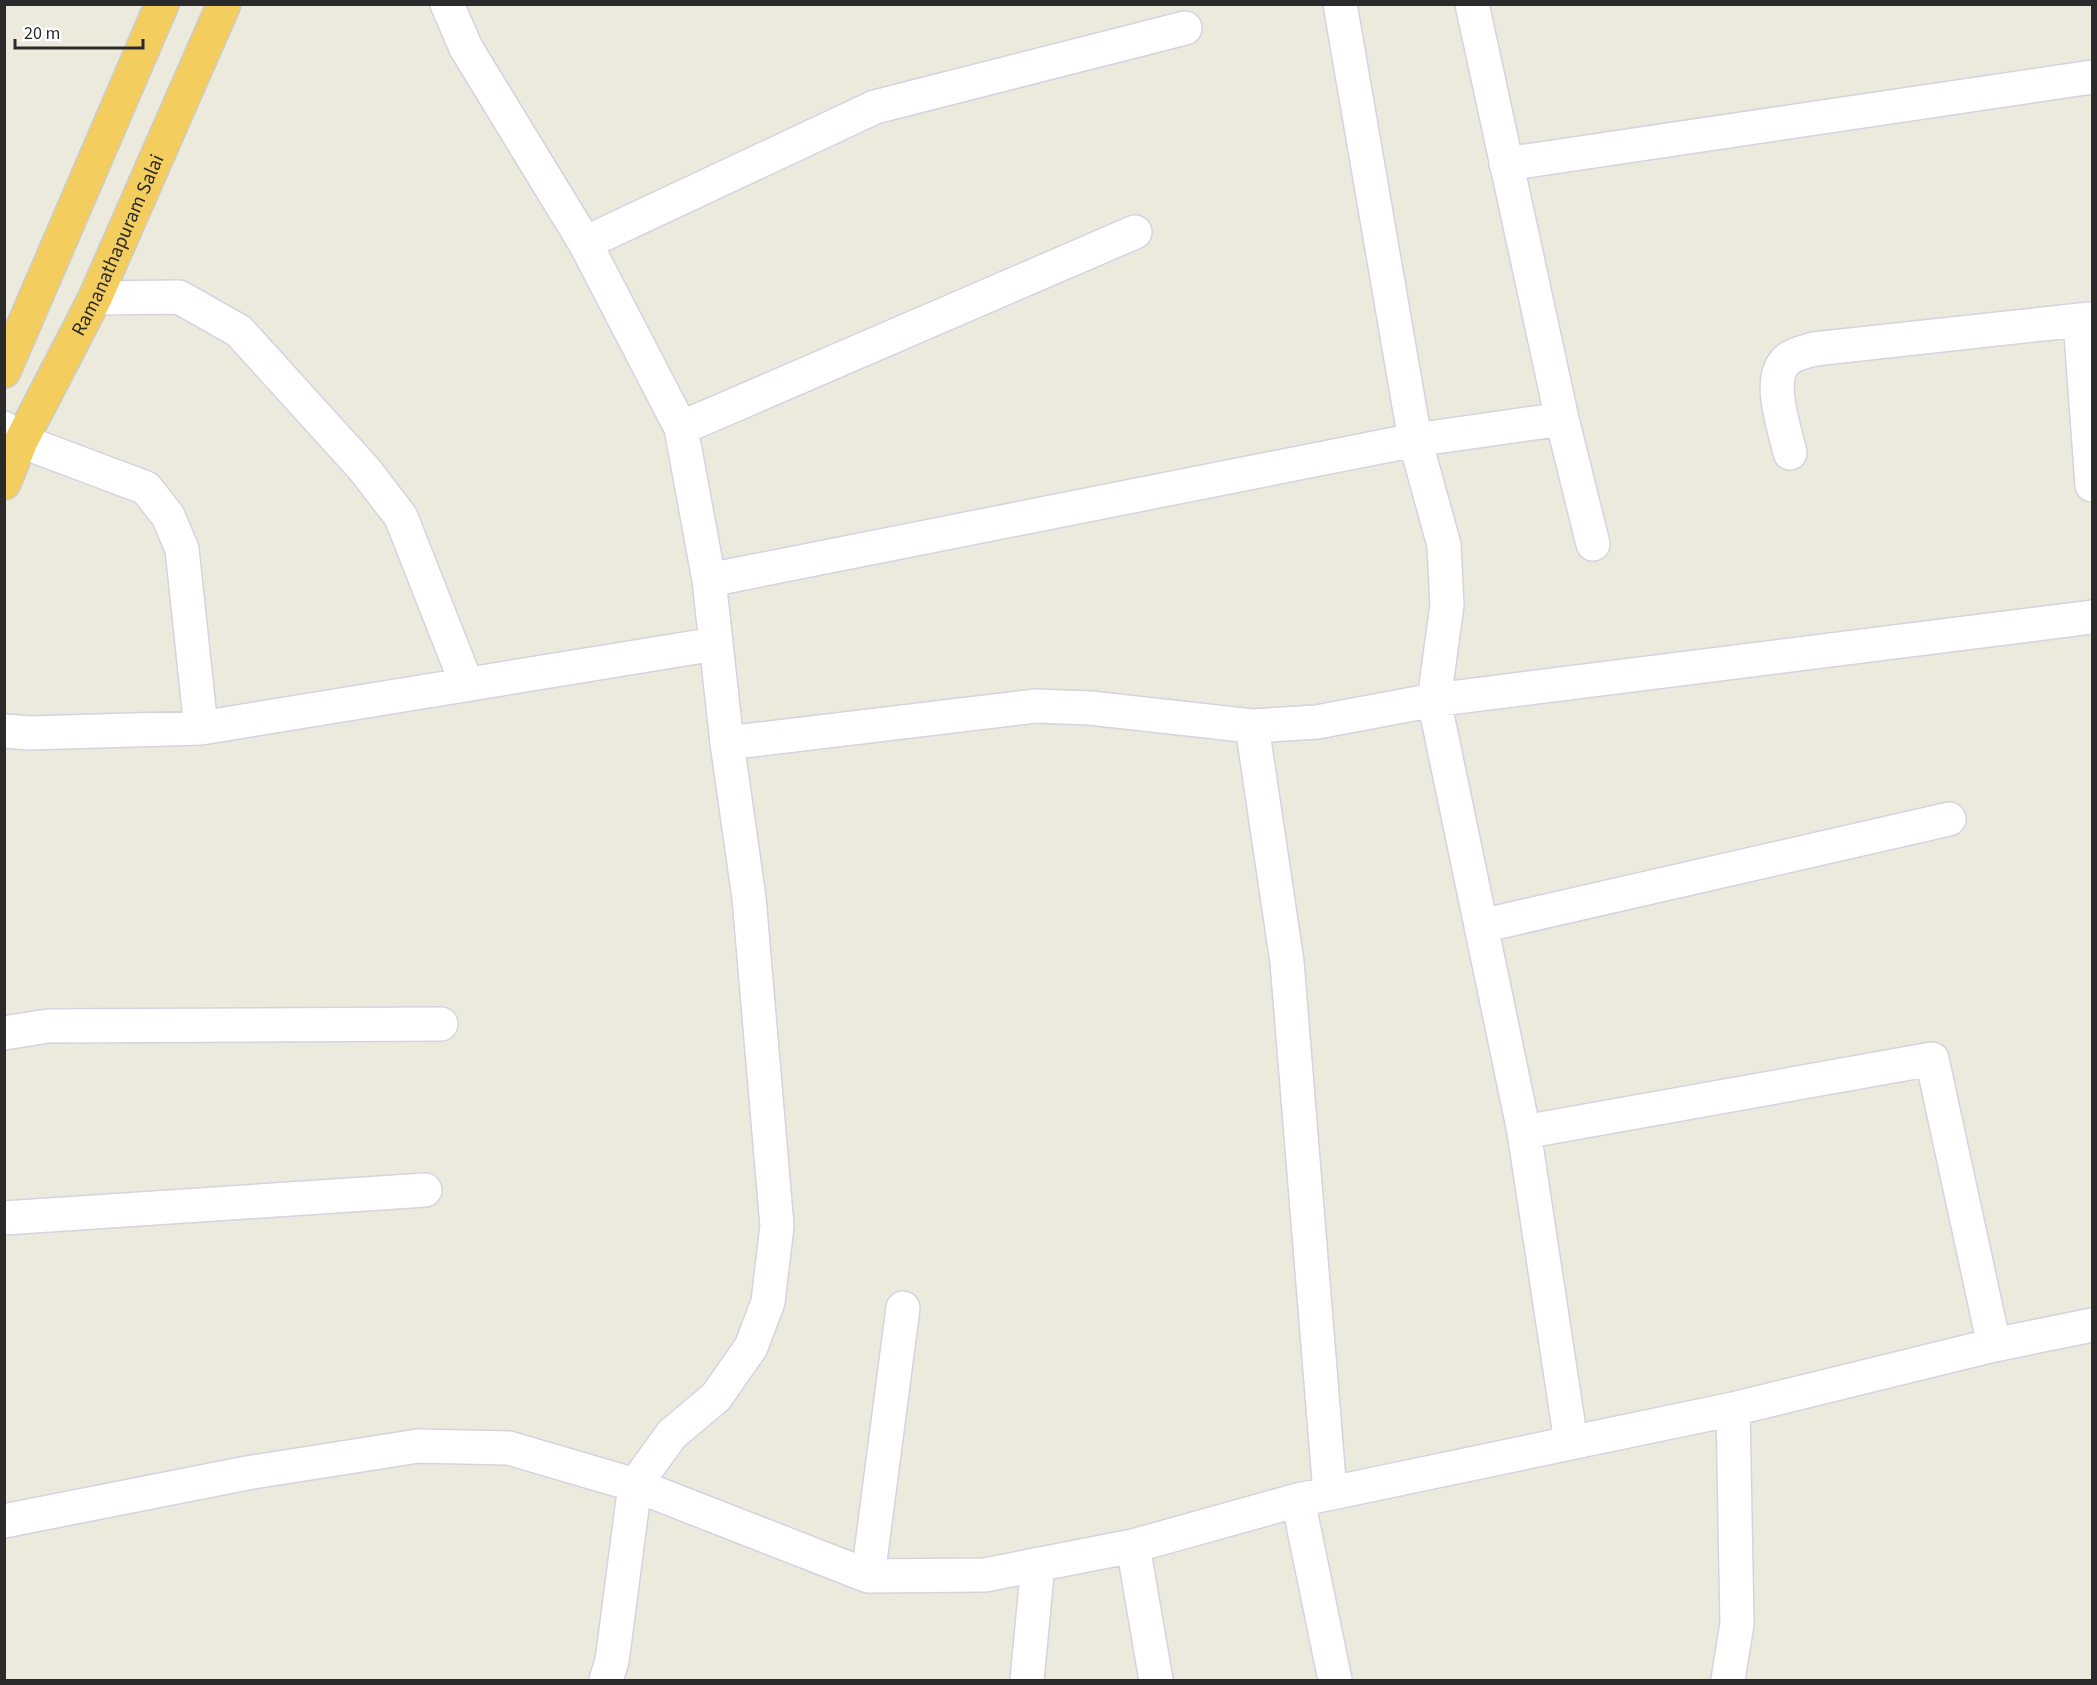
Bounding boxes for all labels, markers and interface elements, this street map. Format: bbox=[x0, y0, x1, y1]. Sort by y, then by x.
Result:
scale bar bbox=[15, 12, 142, 50]
text: 20 m bbox=[24, 21, 60, 46]
street label: Ramanathapuram Salai bbox=[65, 150, 171, 341]

